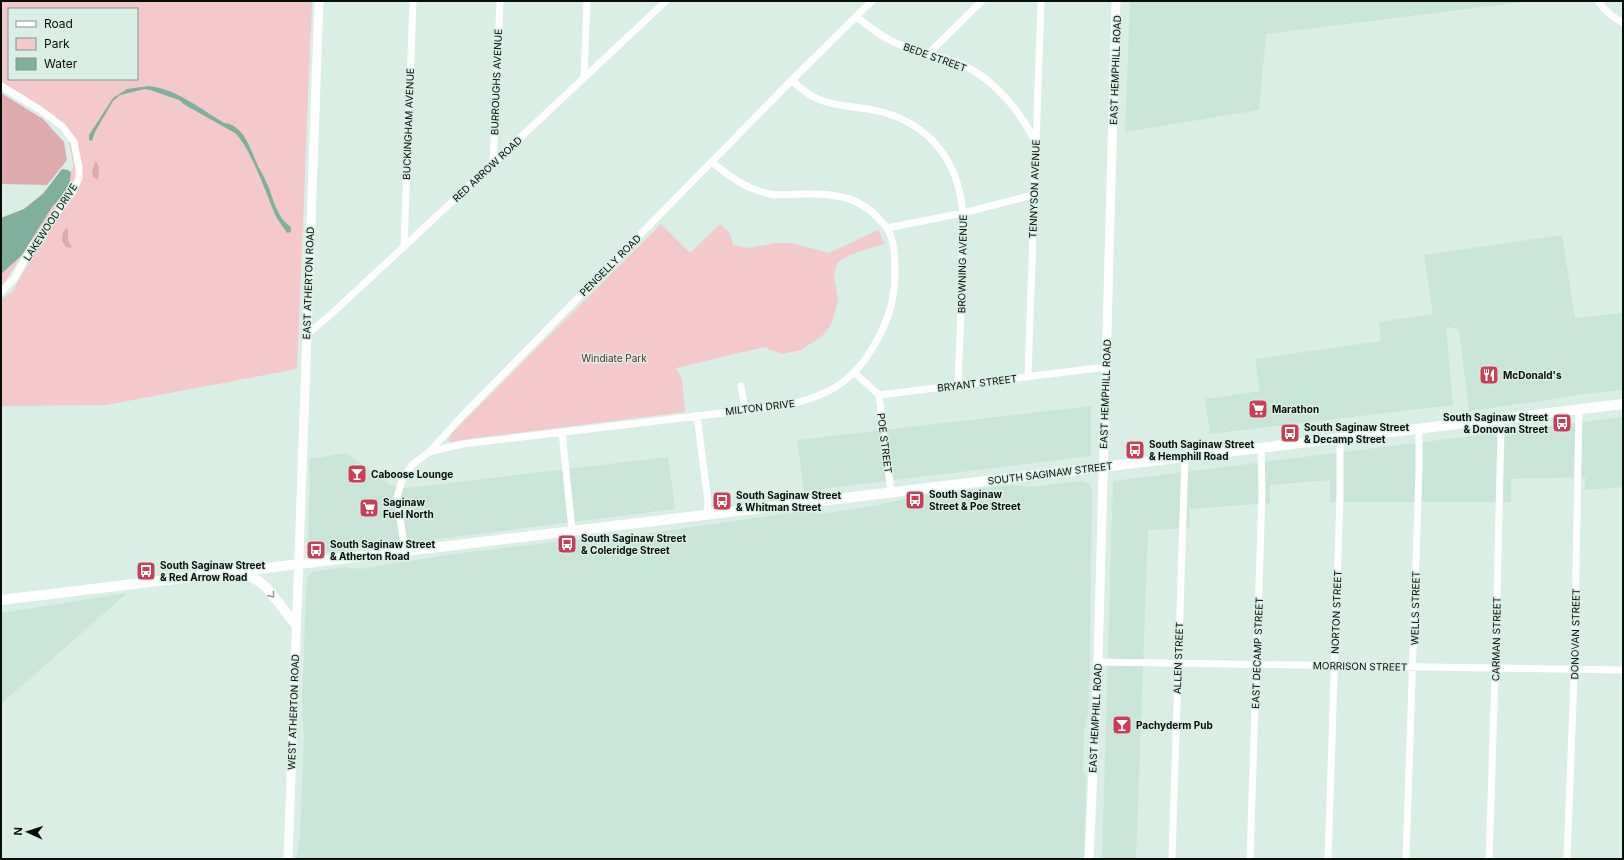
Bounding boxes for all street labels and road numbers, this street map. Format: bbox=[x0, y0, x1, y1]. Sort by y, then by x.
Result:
street label: EAST HEMPHILL ROAD bbox=[1107, 15, 1123, 125]
street label: BURROUGHS AVENUE bbox=[488, 29, 504, 135]
street label: BEDE STREET bbox=[902, 40, 968, 74]
street label: BUCKINGHAM AVENUE bbox=[400, 68, 416, 180]
street label: RED ARROW ROAD bbox=[450, 134, 524, 204]
street label: TENNYSON AVENUE bbox=[1026, 139, 1042, 239]
street label: LAKEWOOD DRIVE bbox=[21, 181, 79, 263]
street label: BROWNING AVENUE bbox=[955, 215, 969, 313]
street label: EAST ATHERTON ROAD bbox=[300, 226, 316, 340]
street label: PENGELLY ROAD bbox=[577, 232, 643, 298]
street label: EAST HEMPHILL ROAD bbox=[1097, 339, 1113, 449]
street label: BRYANT STREET bbox=[936, 372, 1018, 394]
street label: MILTON DRIVE bbox=[725, 397, 795, 417]
street label: POE STREET bbox=[875, 412, 895, 474]
street label: SOUTH SAGINAW STREET bbox=[987, 459, 1113, 487]
street label: NORTON STREET bbox=[1329, 570, 1343, 654]
street label: WELLS STREET bbox=[1408, 571, 1422, 645]
street label: DONOVAN STREET bbox=[1568, 588, 1582, 680]
street label: EAST DECAMP STREET bbox=[1249, 597, 1265, 709]
street label: CARMAN STREET bbox=[1489, 597, 1503, 681]
street label: ALLEN STREET bbox=[1171, 622, 1185, 694]
street label: WEST ATHERTON ROAD bbox=[285, 654, 301, 770]
street label: MORRISON STREET bbox=[1313, 659, 1407, 673]
street label: EAST HEMPHILL ROAD bbox=[1086, 663, 1104, 773]

